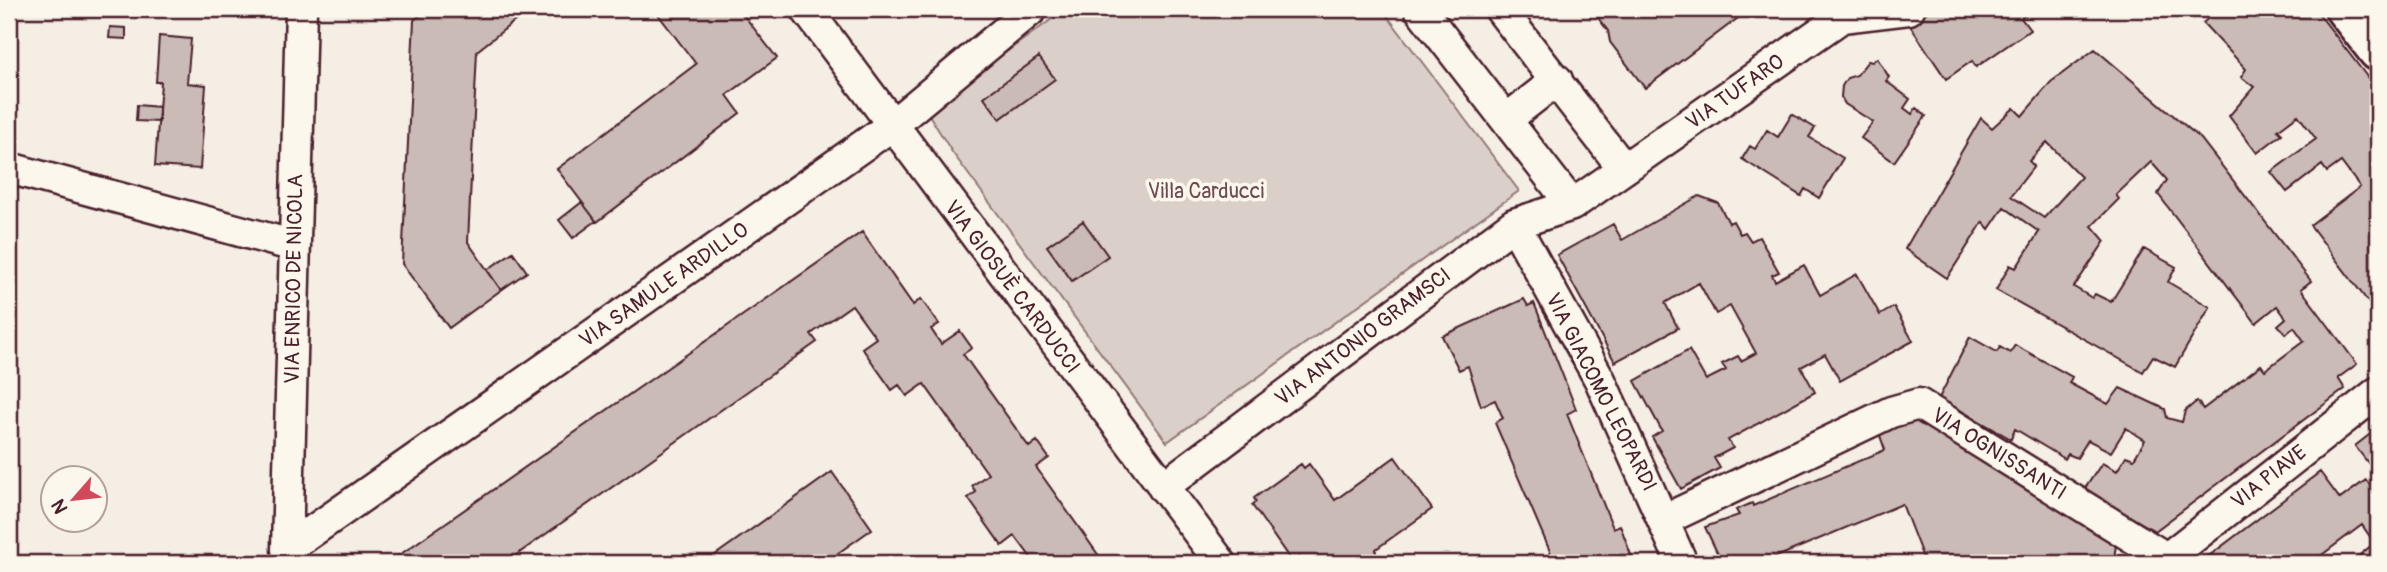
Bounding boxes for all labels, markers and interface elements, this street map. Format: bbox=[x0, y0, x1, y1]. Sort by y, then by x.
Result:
street label: VIA TUFARO bbox=[1681, 48, 1789, 136]
street label: VIA ENRICO DE NICOLA bbox=[279, 174, 309, 384]
park label: Villa Carducci bbox=[1148, 178, 1264, 205]
street label: VIA GIOSUÈ CARDUCCI bbox=[938, 195, 1086, 379]
street label: VIA SAMULE ARDILLO bbox=[574, 216, 754, 354]
street label: VIA ANTONIO GRAMSCI bbox=[1270, 262, 1456, 412]
street label: VIA GIACOMO LEOPARDI bbox=[1539, 288, 1663, 496]
street label: VIA OGNISSANTI bbox=[1927, 402, 2071, 506]
street label: VIA PIAVE bbox=[2226, 439, 2312, 515]
north arrow bbox=[38, 463, 108, 534]
text: N bbox=[46, 495, 73, 518]

